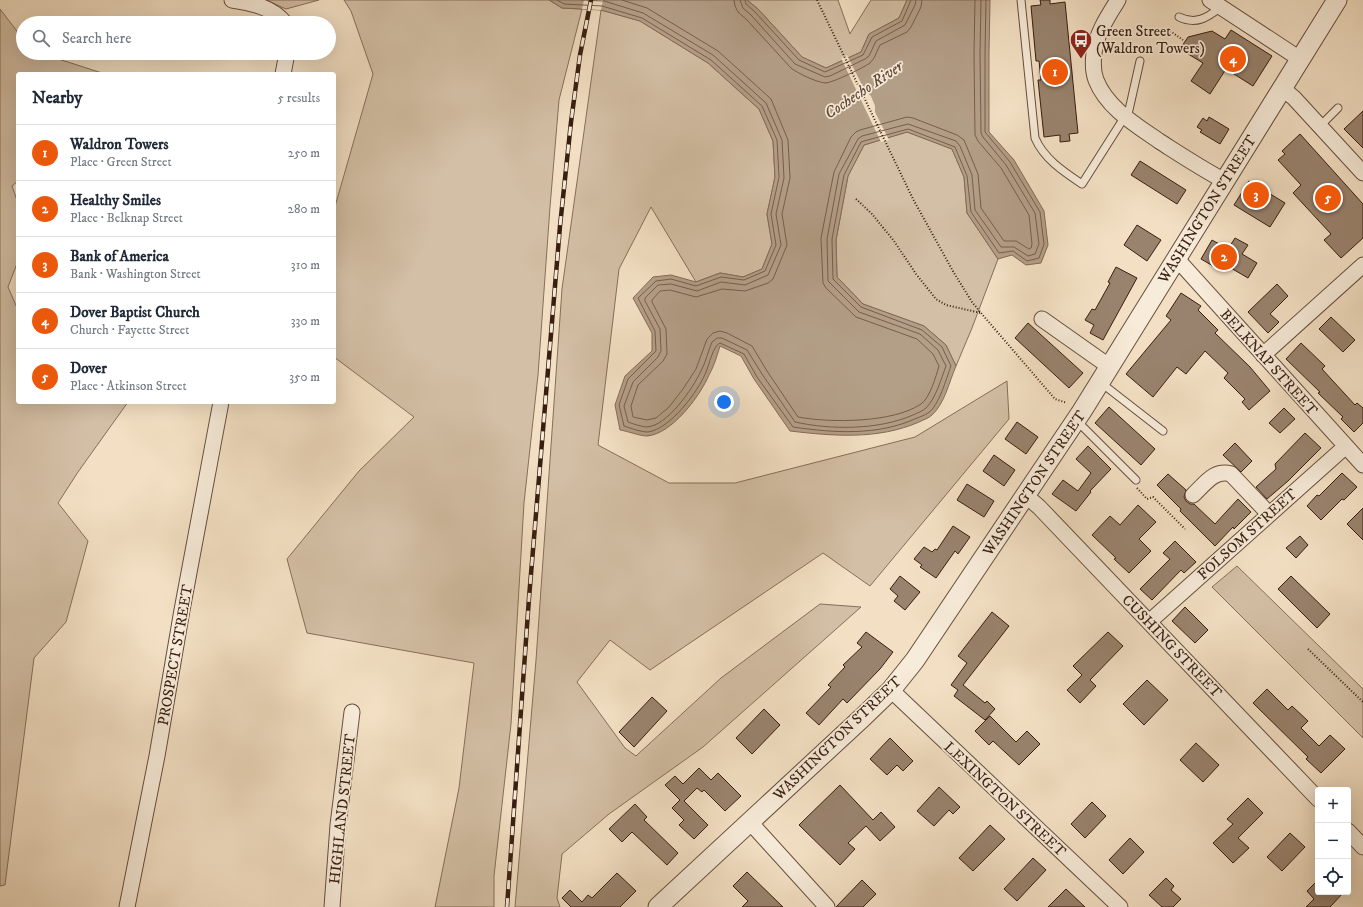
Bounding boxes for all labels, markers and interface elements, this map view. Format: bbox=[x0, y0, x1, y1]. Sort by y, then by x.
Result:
search box bbox=[16, 16, 336, 60]
place label: Green Street (Waldron Towers) bbox=[1096, 22, 1205, 58]
icon: search bbox=[30, 27, 52, 49]
bus stop icon: Green Street (Waldron Towers) bbox=[1068, 27, 1094, 60]
text: Search here bbox=[62, 29, 131, 48]
pin: 4 bbox=[1220, 44, 1246, 74]
water label: Cochecho River bbox=[820, 55, 908, 123]
pin: 1 bbox=[1042, 57, 1068, 87]
text: Nearby bbox=[32, 87, 82, 109]
text: 5 results bbox=[278, 90, 320, 106]
street label: WASHINGTON STREET bbox=[1153, 131, 1261, 288]
text: Waldron Towers bbox=[70, 135, 169, 154]
text: 1 bbox=[43, 145, 47, 161]
text: 250 m bbox=[288, 145, 320, 161]
text: Place · Green Street bbox=[70, 154, 172, 170]
pin: 3 bbox=[1243, 180, 1269, 210]
pin: 5 bbox=[1315, 183, 1341, 213]
text: Healthy Smiles bbox=[70, 191, 161, 210]
text: 2 bbox=[42, 201, 48, 217]
text: 280 m bbox=[288, 201, 320, 217]
text: Place · Belknap Street bbox=[70, 210, 183, 226]
pin: 2 bbox=[1211, 242, 1237, 272]
text: Bank of America bbox=[70, 247, 169, 266]
text: 3 bbox=[43, 257, 47, 273]
text: 310 m bbox=[291, 257, 320, 273]
text: Bank · Washington Street bbox=[70, 266, 201, 282]
text: Dover Baptist Church bbox=[70, 303, 200, 322]
street label: BELKNAP STREET bbox=[1216, 305, 1322, 420]
text: 4 bbox=[41, 313, 49, 329]
text: 330 m bbox=[291, 313, 320, 329]
text: Church · Fayette Street bbox=[70, 322, 189, 338]
text: Dover bbox=[70, 359, 107, 378]
text: 5 bbox=[42, 369, 48, 385]
text: 350 m bbox=[289, 369, 320, 385]
text: Place · Atkinson Street bbox=[70, 378, 187, 394]
your location bbox=[714, 392, 734, 412]
street label: WASHINGTON STREET bbox=[978, 406, 1091, 560]
street label: FOLSOM STREET bbox=[1194, 484, 1302, 584]
street label: PROSPECT STREET bbox=[154, 583, 197, 727]
street label: CUSHING STREET bbox=[1118, 591, 1226, 702]
street label: WASHINGTON STREET bbox=[768, 672, 906, 805]
street label: HIGHLAND STREET bbox=[325, 732, 360, 885]
street label: LEXINGTON STREET bbox=[940, 738, 1070, 861]
map controls bbox=[1315, 787, 1351, 895]
button: + bbox=[1315, 787, 1351, 823]
button: − bbox=[1315, 823, 1351, 859]
button: locate bbox=[1315, 859, 1351, 895]

